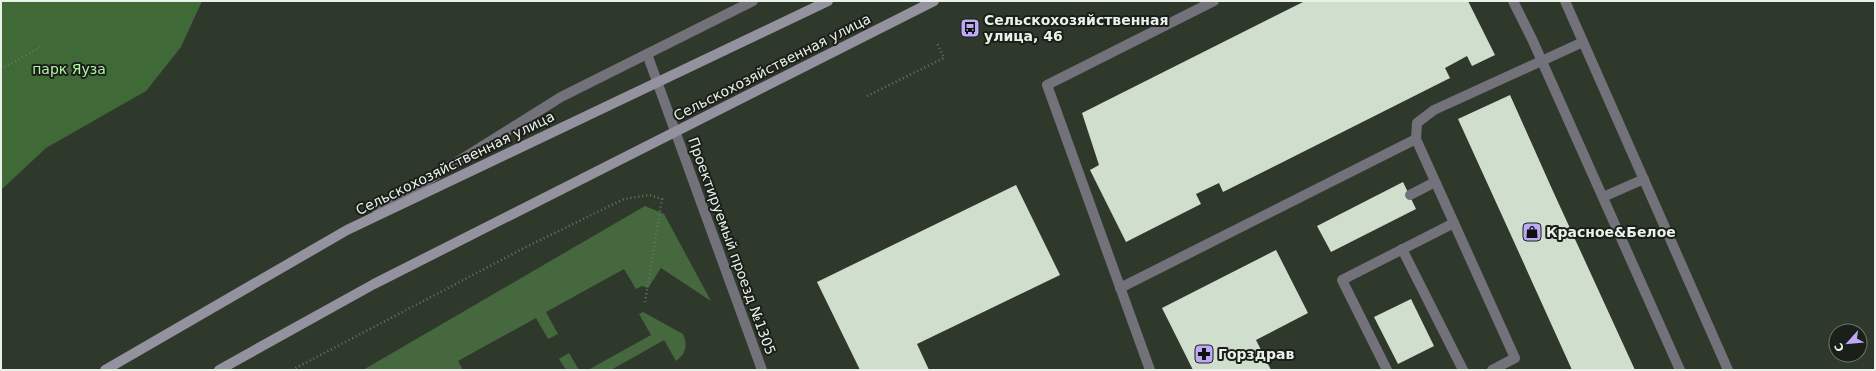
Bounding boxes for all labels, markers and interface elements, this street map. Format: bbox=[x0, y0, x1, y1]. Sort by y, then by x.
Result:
street label: Сельскохозяйственная улица bbox=[671, 10, 873, 124]
place label: Сельскохозяйственная улица, 46 bbox=[984, 12, 1168, 44]
bus stop icon: Сельскохозяйственная улица, 46 bbox=[959, 17, 981, 39]
park label: парк Яуза bbox=[32, 61, 106, 77]
street label: Сельскохозяйственная улица bbox=[353, 108, 557, 218]
street label: Проектируемый проезд №1305 bbox=[685, 135, 779, 357]
shop icon: Красное&Белое bbox=[1521, 221, 1543, 243]
place label: Красное&Белое bbox=[1546, 224, 1676, 240]
north arrow bbox=[1828, 323, 1868, 363]
text: С bbox=[1832, 341, 1847, 354]
pharmacy icon: Горздрав bbox=[1193, 343, 1215, 365]
place label: Горздрав bbox=[1218, 346, 1294, 362]

